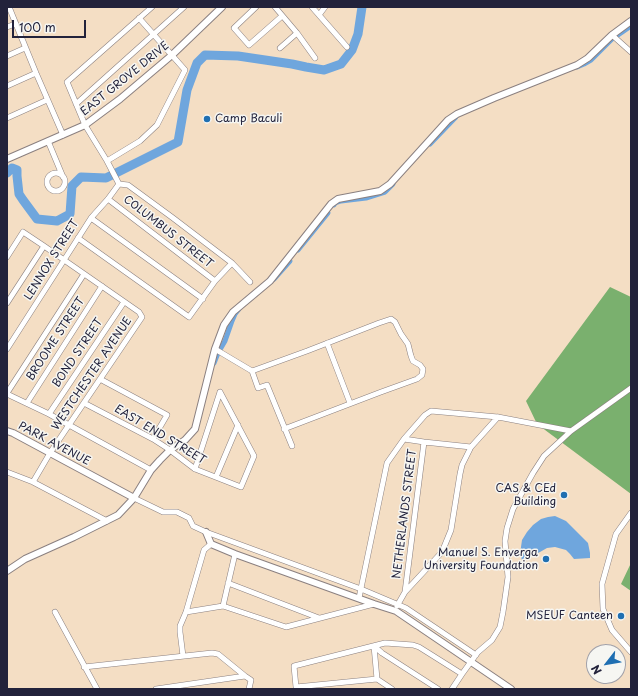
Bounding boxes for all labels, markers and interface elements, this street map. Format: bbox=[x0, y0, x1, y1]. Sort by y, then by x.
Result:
scale bar bbox=[14, 12, 88, 38]
text: 100 m bbox=[19, 18, 56, 36]
street label: EAST GROVE DRIVE bbox=[78, 39, 172, 119]
place label: Camp Baculi bbox=[215, 112, 282, 126]
marker: Camp Baculi bbox=[202, 114, 212, 124]
street label: COLUMBUS STREET bbox=[121, 193, 215, 271]
street label: LENNOX STREET bbox=[22, 217, 82, 303]
street label: BROOME STREET bbox=[24, 295, 88, 383]
street label: WESTCHESTER AVENUE bbox=[49, 315, 135, 433]
street label: BOND STREET bbox=[50, 316, 106, 390]
street label: EAST END STREET bbox=[112, 402, 208, 468]
street label: PARK AVENUE bbox=[16, 419, 92, 469]
street label: NETHERLANDS STREET bbox=[390, 448, 420, 580]
place label: CAS & CEd Building bbox=[496, 482, 556, 508]
marker: CAS & CEd Building bbox=[559, 490, 569, 500]
place label: Manuel S. Enverga University Foundation bbox=[423, 546, 538, 572]
marker: Manuel S. Enverga University Foundation bbox=[541, 554, 551, 564]
place label: MSEUF Canteen bbox=[526, 609, 613, 623]
marker: MSEUF Canteen bbox=[616, 611, 626, 621]
north arrow bbox=[586, 644, 626, 684]
text: N bbox=[587, 662, 606, 678]

